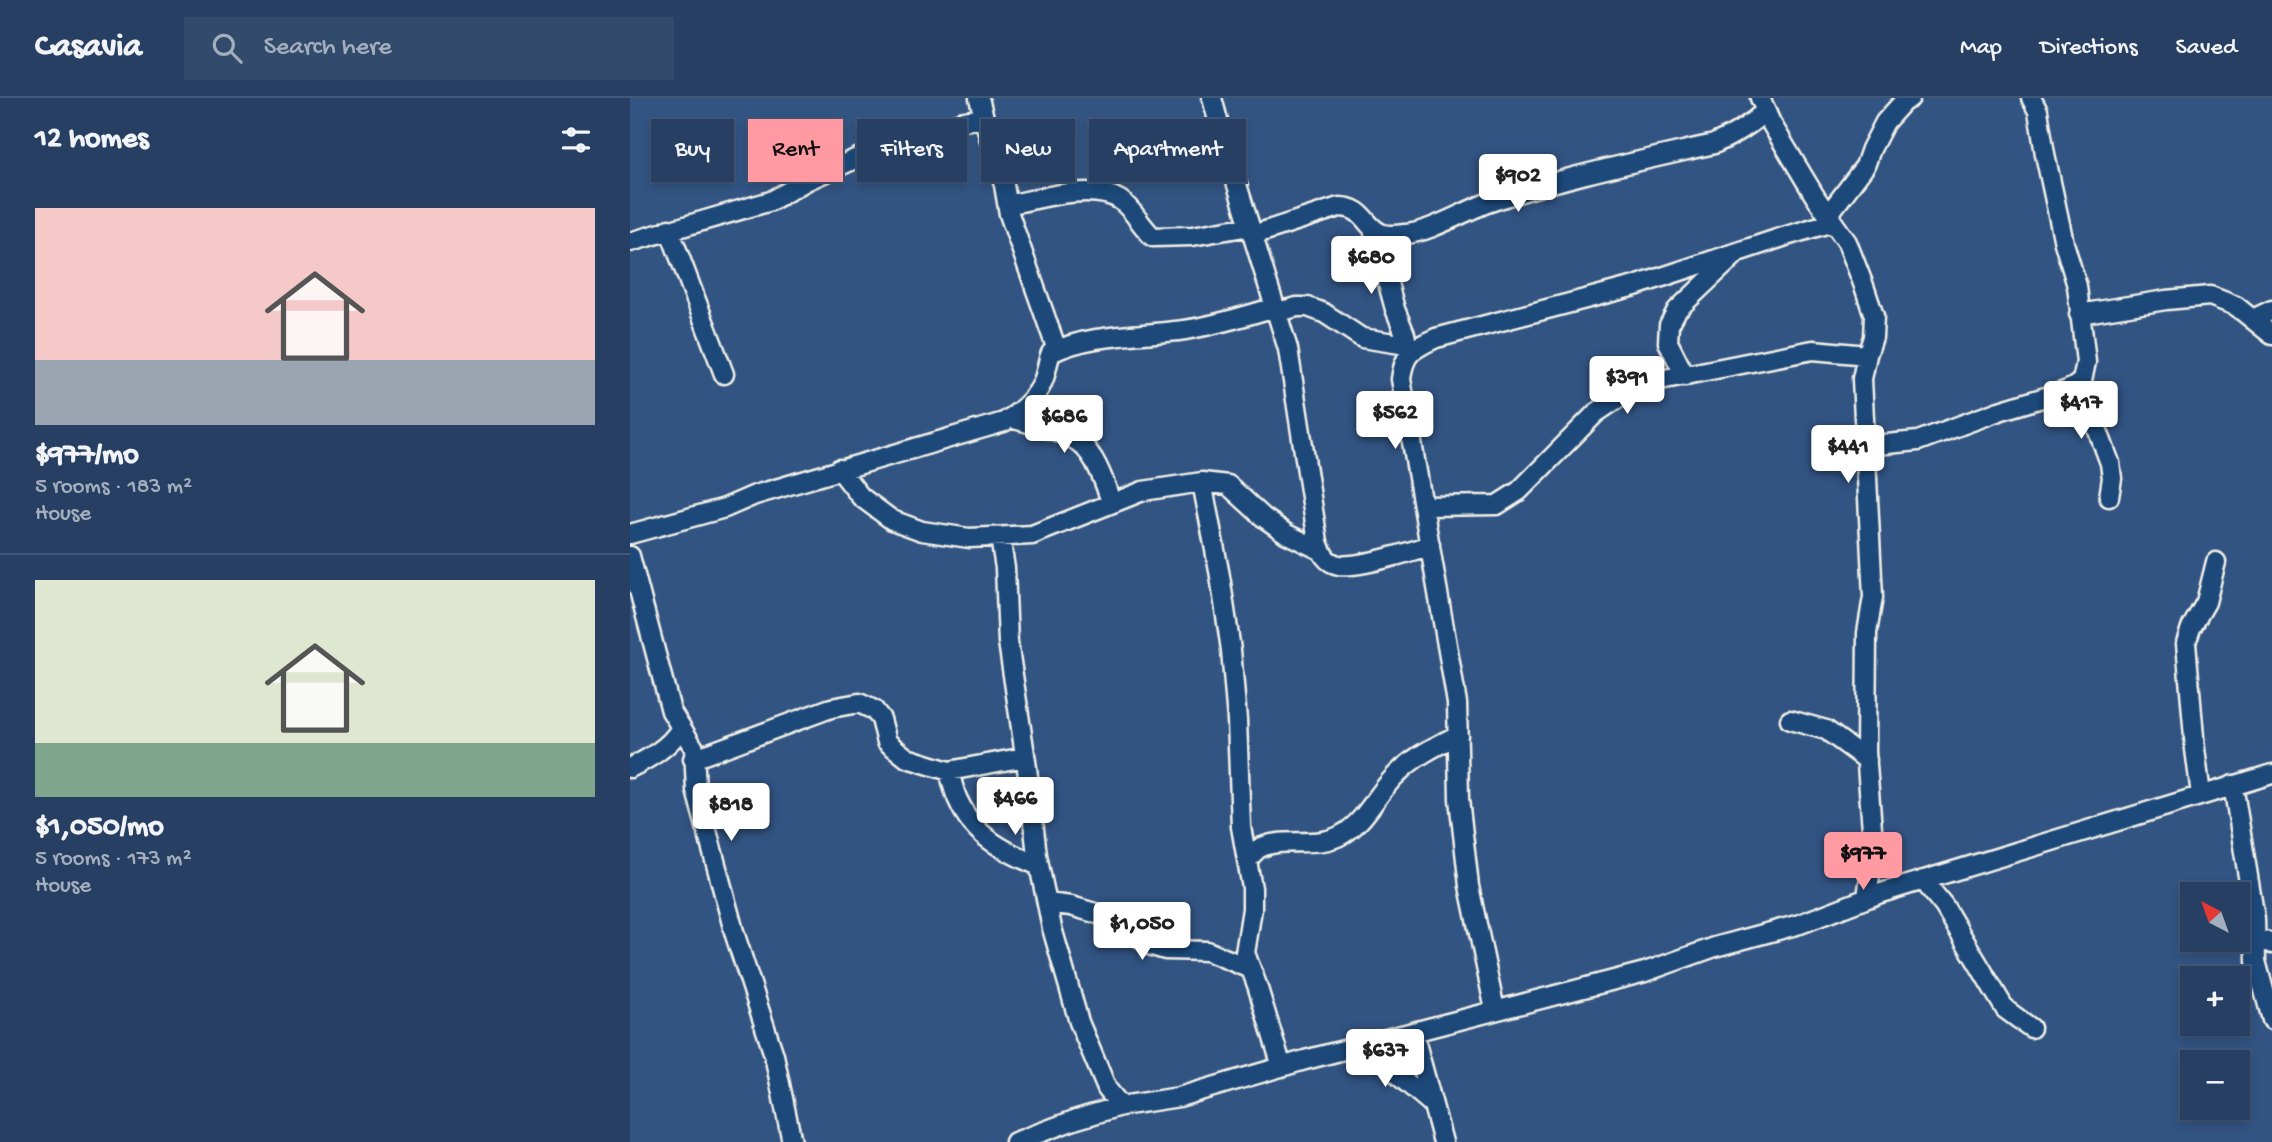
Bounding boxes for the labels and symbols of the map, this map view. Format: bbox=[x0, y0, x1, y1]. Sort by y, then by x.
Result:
pin: $902 bbox=[1477, 155, 1559, 214]
pin: $680 bbox=[1330, 236, 1412, 296]
pin: $391 bbox=[1586, 356, 1668, 416]
pin: $417 bbox=[2040, 382, 2122, 441]
pin: $562 bbox=[1354, 392, 1436, 451]
pin: $686 bbox=[1023, 396, 1105, 455]
pin: $441 bbox=[1807, 426, 1889, 485]
pin: $466 bbox=[974, 778, 1056, 837]
pin: $818 bbox=[690, 784, 772, 843]
pin: $977 bbox=[1822, 832, 1904, 892]
north arrow bbox=[2180, 882, 2250, 952]
pin: $1,050 bbox=[1085, 902, 1199, 962]
pin: $637 bbox=[1344, 1030, 1426, 1089]

